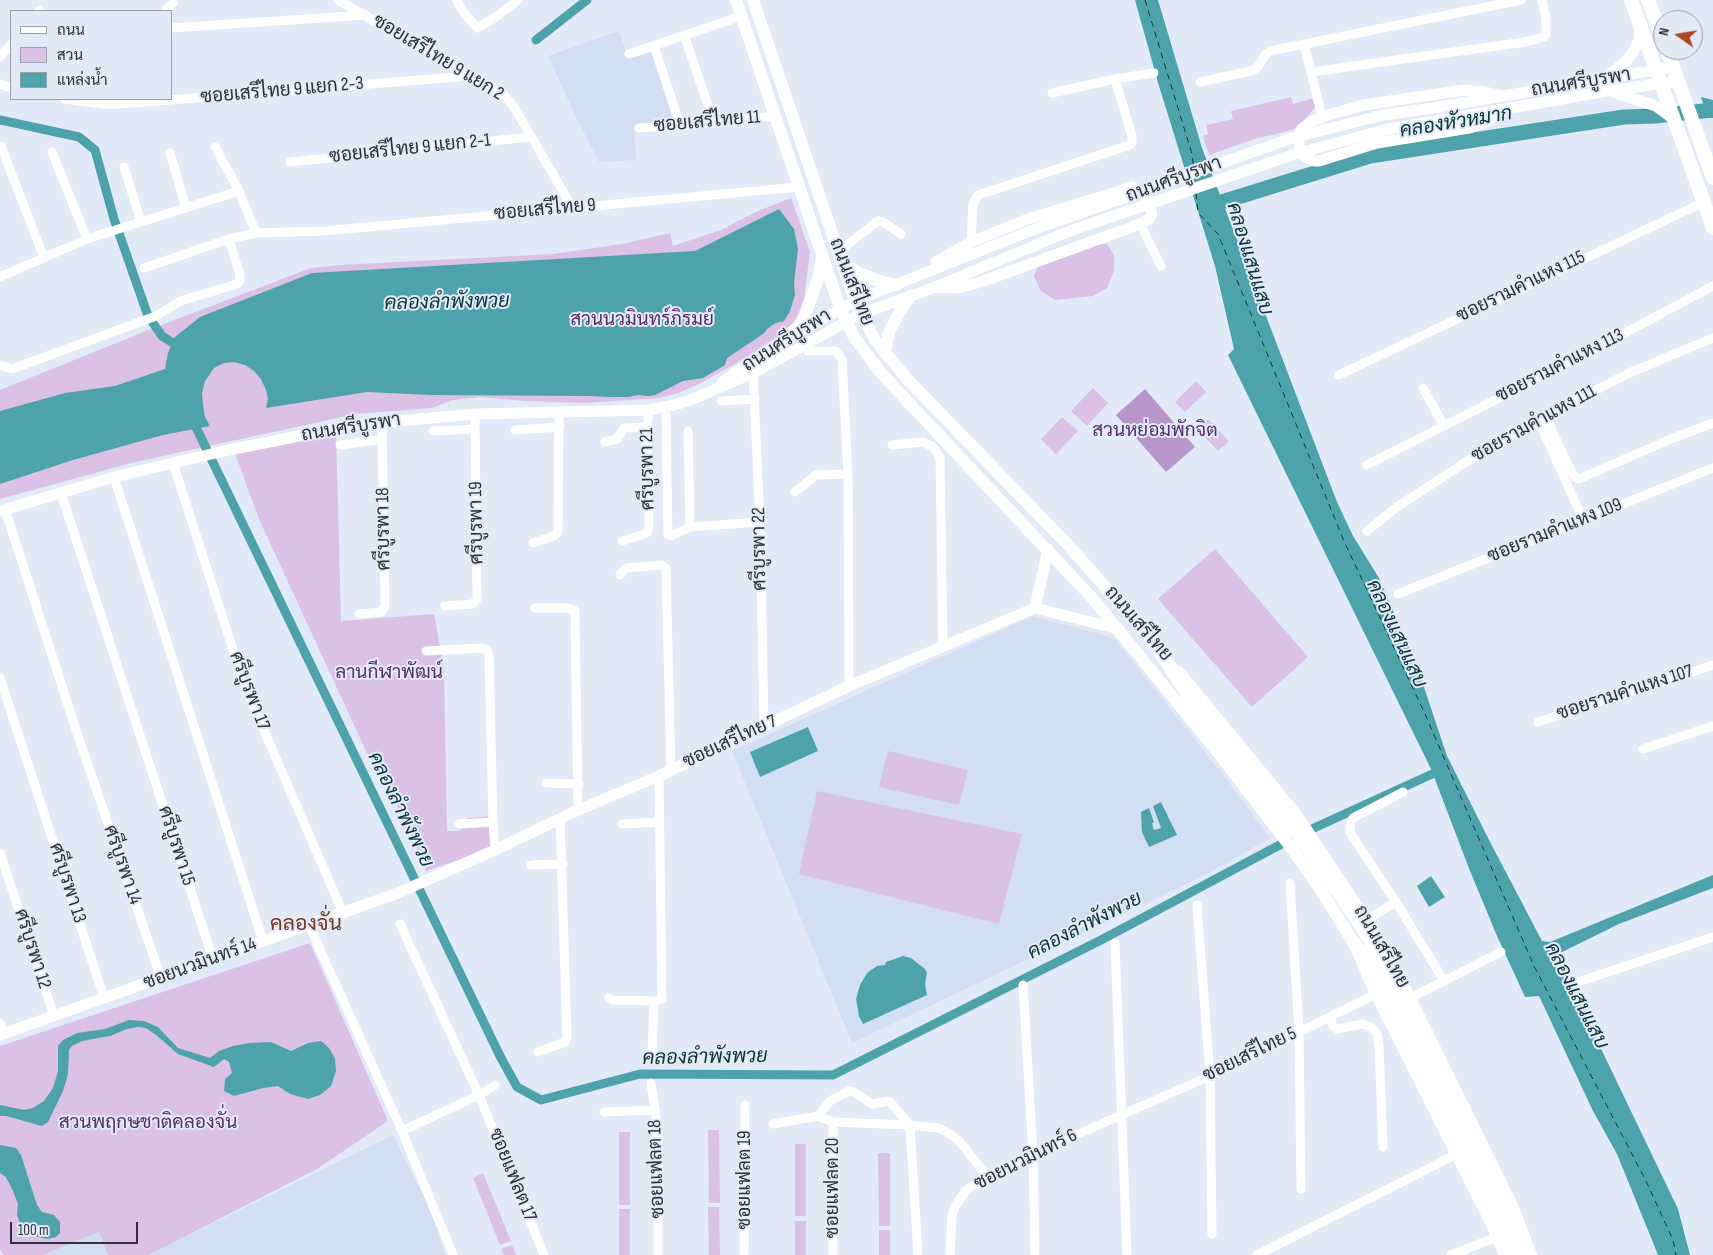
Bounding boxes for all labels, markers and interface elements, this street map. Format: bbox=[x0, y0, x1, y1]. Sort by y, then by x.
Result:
legend bbox=[10, 10, 172, 100]
street label: ซอยเสรีไทย 9 แยก 2 bbox=[368, 10, 508, 106]
north arrow bbox=[1653, 10, 1703, 60]
text: ถนน bbox=[57, 21, 85, 40]
text: N bbox=[1655, 26, 1673, 37]
text: สวน bbox=[57, 46, 83, 65]
street label: ถนนศรีบูรพา bbox=[1530, 64, 1632, 102]
text: แหล่งน้ำ bbox=[57, 71, 108, 90]
street label: ซอยเสรีไทย 9 แยก 2-3 bbox=[199, 73, 365, 109]
water label: คลองหัวหมาก bbox=[1398, 102, 1514, 144]
street label: ซอยเสรีไทย 11 bbox=[653, 106, 761, 138]
street label: ซอยเสรีไทย 9 แยก 2-1 bbox=[328, 129, 492, 169]
street label: ถนนศรีบูรพา bbox=[1123, 152, 1225, 208]
street label: ซอยเสรีไทย 9 bbox=[493, 194, 597, 226]
water label: คลองแสนแสบ bbox=[1220, 200, 1278, 318]
street label: ถนนเสรีไทย bbox=[824, 235, 878, 329]
street label: ซอยรามคำแหง 115 bbox=[1453, 246, 1589, 328]
water label: คลองลำพังพวย bbox=[384, 290, 510, 316]
street label: ถนนศรีบูรพา bbox=[738, 305, 836, 377]
park label: สวนนวมินทร์ภิรมย์ bbox=[570, 309, 714, 331]
street label: ซอยรามคำแหง 113 bbox=[1492, 324, 1628, 408]
street label: ซอยรามคำแหง 111 bbox=[1468, 380, 1600, 468]
street label: ถนนศรีบูรพา bbox=[300, 409, 402, 447]
park label: สวนหย่อมพักจิต bbox=[1092, 420, 1218, 442]
street label: ศรีบูรพา 21 bbox=[636, 428, 660, 510]
street label: ศรีบูรพา 19 bbox=[465, 481, 489, 565]
street label: ศรีบูรพา 18 bbox=[372, 487, 396, 571]
street label: ซอยรามคำแหง 109 bbox=[1485, 494, 1625, 568]
street label: ศรีบูรพา 22 bbox=[748, 507, 772, 591]
water label: คลองแสนแสบ bbox=[1361, 576, 1431, 692]
street label: ถนนเสรีไทย bbox=[1099, 582, 1177, 666]
street label: ศรีบูรพา 17 bbox=[224, 649, 274, 733]
street label: ซอยรามคำแหง 107 bbox=[1554, 660, 1696, 726]
park label: ลานกีฬาพัฒน์ bbox=[335, 662, 443, 684]
street label: ซอยเสรีไทย 7 bbox=[679, 710, 781, 774]
water label: คลองลำพังพวย bbox=[362, 748, 438, 872]
street label: ศรีบูรพา 15 bbox=[152, 803, 200, 889]
street label: ศรีบูรพา 14 bbox=[98, 822, 146, 908]
street label: ศรีบูรพา 13 bbox=[43, 840, 91, 926]
water label: คลองลำพังพวย bbox=[1024, 887, 1146, 965]
street label: ถนนเสรีไทย bbox=[1348, 901, 1414, 993]
street label: ศรีบูรพา 12 bbox=[8, 906, 56, 992]
district label: คลองจั่น bbox=[270, 912, 342, 938]
street label: ซอยนวมินทร์ 14 bbox=[140, 933, 260, 995]
water label: คลองแสนแสบ bbox=[1539, 939, 1613, 1053]
street label: ซอยเสรีไทย 5 bbox=[1200, 1023, 1300, 1087]
water label: คลองลำพังพวย bbox=[642, 1045, 768, 1071]
park label: สวนพฤกษชาติคลองจั่น bbox=[59, 1112, 237, 1134]
street label: ซอยแฟลต 18 bbox=[644, 1119, 670, 1219]
street label: ซอยนวมินทร์ 6 bbox=[971, 1124, 1081, 1196]
street label: ซอยแฟลต 17 bbox=[483, 1125, 541, 1225]
street label: ซอยแฟลต 19 bbox=[734, 1130, 756, 1230]
street label: ซอยแฟลต 20 bbox=[822, 1138, 844, 1238]
scale bar bbox=[12, 1212, 140, 1244]
text: 100 m bbox=[18, 1221, 49, 1240]

